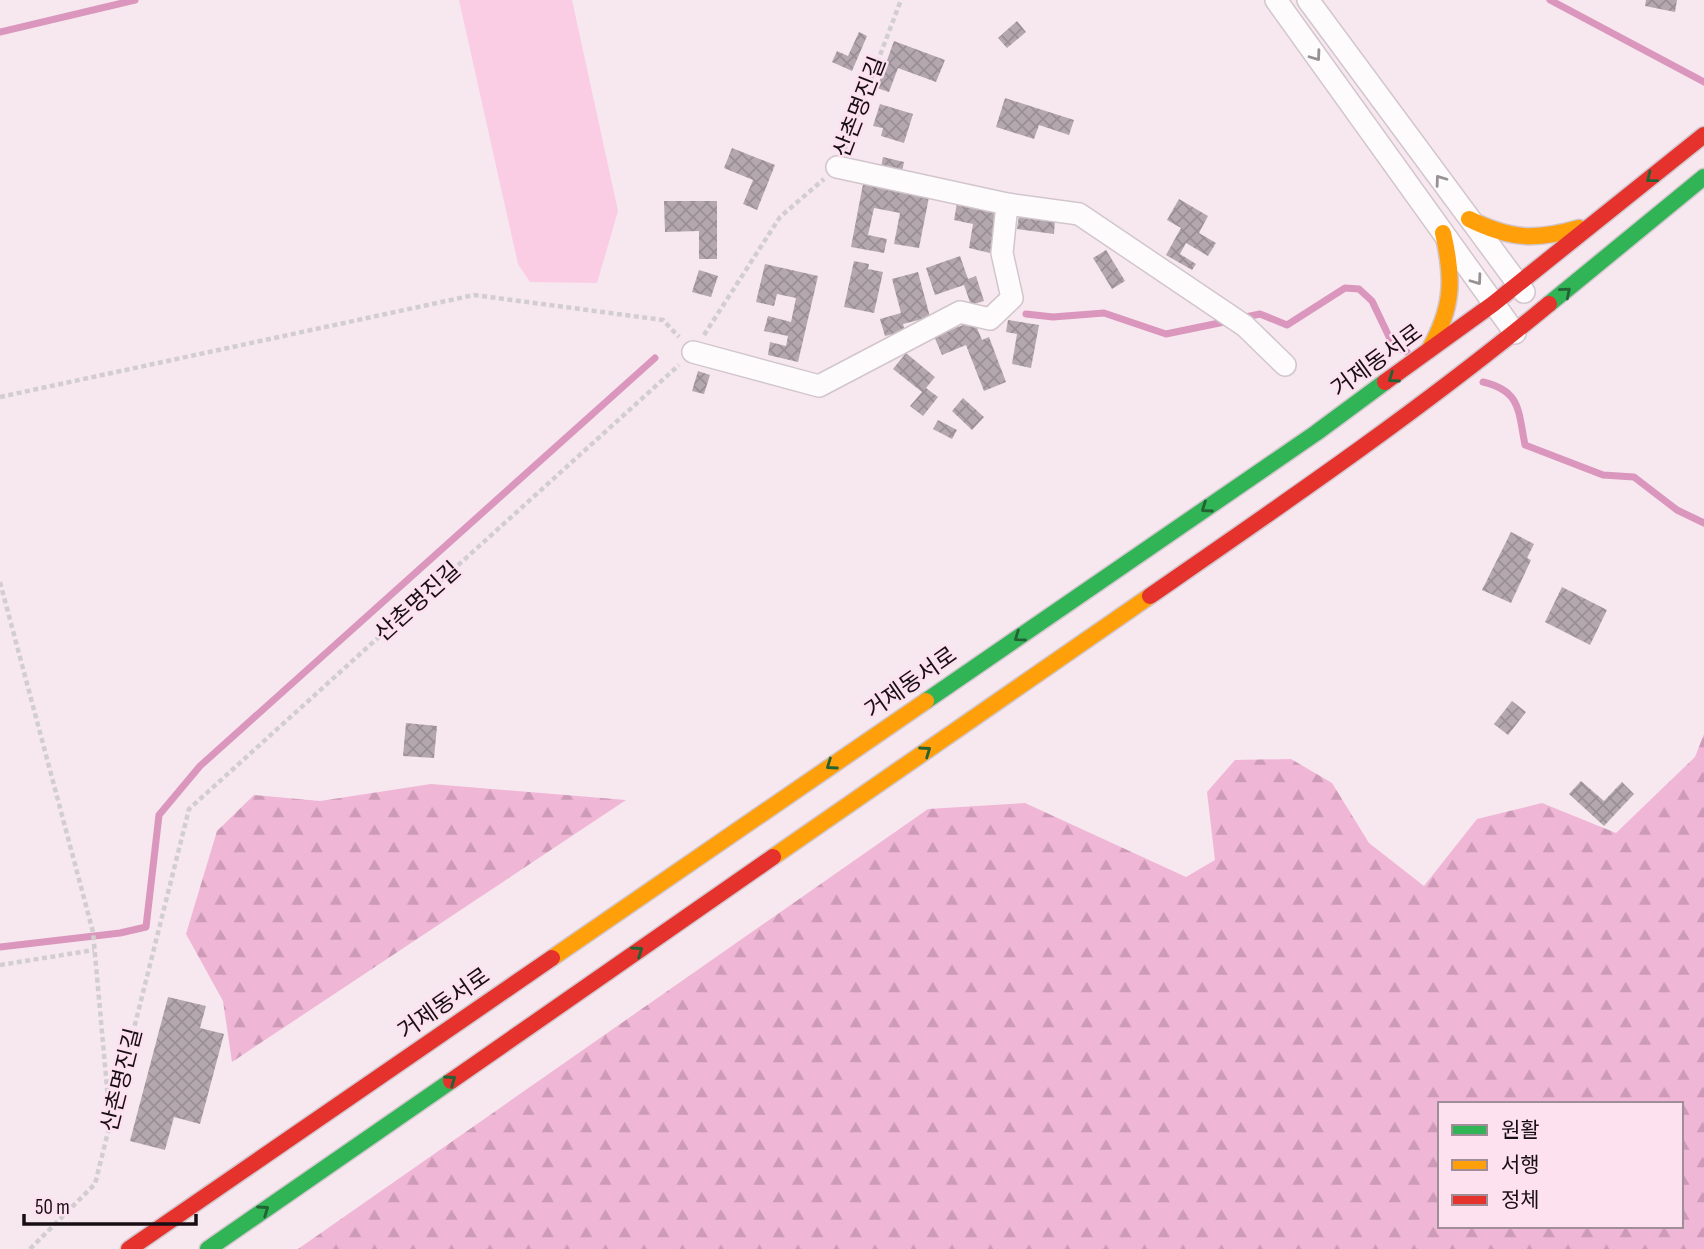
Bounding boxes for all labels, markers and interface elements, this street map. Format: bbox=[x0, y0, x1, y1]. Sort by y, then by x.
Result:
one-way arrow bbox=[1308, 48, 1320, 60]
street label: 산촌명진길 bbox=[828, 53, 892, 161]
one-way arrow bbox=[1646, 169, 1658, 182]
one-way arrow bbox=[1436, 175, 1449, 188]
one-way arrow bbox=[1469, 272, 1481, 285]
one-way arrow bbox=[1557, 288, 1570, 300]
street label: 거제동서로 bbox=[1326, 319, 1428, 403]
one-way arrow bbox=[1388, 369, 1401, 382]
one-way arrow bbox=[1201, 500, 1214, 512]
street label: 산촌명진길 bbox=[369, 556, 467, 648]
one-way arrow bbox=[1014, 629, 1027, 641]
street label: 거제동서로 bbox=[860, 641, 962, 725]
one-way arrow bbox=[918, 747, 931, 759]
one-way arrow bbox=[826, 757, 839, 770]
one-way arrow bbox=[630, 947, 643, 959]
street label: 거제동서로 bbox=[393, 962, 495, 1046]
street label: 산촌명진길 bbox=[96, 1025, 148, 1135]
one-way arrow bbox=[443, 1076, 456, 1089]
legend bbox=[1438, 1102, 1683, 1228]
text: 원활 bbox=[1501, 1118, 1540, 1143]
text: 서행 bbox=[1501, 1153, 1540, 1178]
scale bar bbox=[24, 1182, 196, 1226]
text: 정체 bbox=[1501, 1188, 1540, 1213]
text: 50 m bbox=[35, 1195, 70, 1220]
one-way arrow bbox=[256, 1206, 269, 1218]

